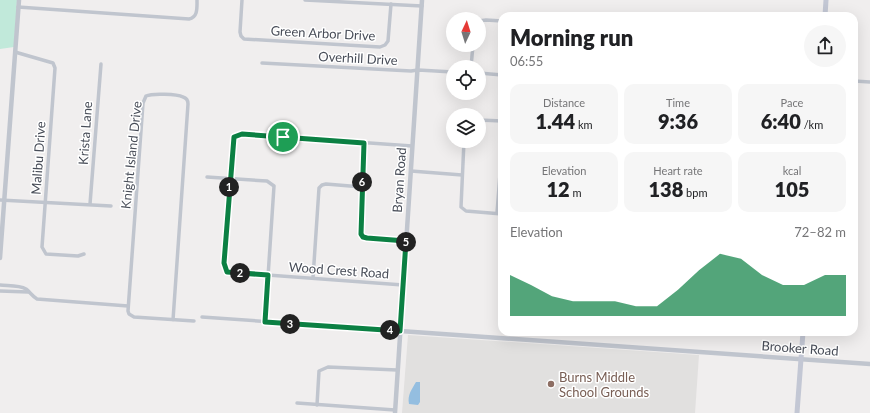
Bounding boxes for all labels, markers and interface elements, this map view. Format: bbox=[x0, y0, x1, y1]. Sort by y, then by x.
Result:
north arrow bbox=[446, 12, 486, 52]
map controls bbox=[446, 12, 486, 148]
street label: Green Arbor Drive bbox=[270, 22, 376, 44]
text: Morning run bbox=[510, 24, 633, 51]
button: share bbox=[804, 25, 846, 67]
street label: Overhill Drive bbox=[318, 48, 398, 68]
text: 06:55 bbox=[510, 53, 543, 69]
button: locate bbox=[446, 60, 486, 100]
text: Distance bbox=[543, 96, 585, 109]
text: Time bbox=[666, 96, 690, 109]
text: Pace bbox=[781, 96, 803, 109]
street label: Krista Lane bbox=[75, 100, 95, 165]
street label: Knight Island Drive bbox=[117, 100, 145, 210]
button: layers bbox=[446, 108, 486, 148]
text: 1.44 bbox=[535, 109, 575, 133]
text: 9:36 bbox=[658, 109, 698, 133]
text: 6:40 bbox=[761, 109, 801, 133]
text: km bbox=[575, 118, 593, 131]
text: /km bbox=[801, 118, 823, 131]
pin bbox=[266, 120, 300, 154]
street label: Malibu Drive bbox=[27, 121, 49, 195]
icon: arrive bbox=[272, 126, 294, 148]
street label: Bryan Road bbox=[389, 147, 409, 213]
text: Elevation bbox=[542, 164, 586, 177]
text: Heart rate bbox=[653, 164, 703, 177]
text: kcal bbox=[783, 164, 801, 177]
pin: 6 bbox=[352, 172, 372, 192]
text: 6 bbox=[359, 175, 365, 188]
pin: 1 bbox=[219, 177, 239, 197]
text: 12 bbox=[546, 177, 570, 201]
text: 138 bbox=[648, 177, 683, 201]
text: 105 bbox=[775, 177, 809, 201]
text: 1 bbox=[226, 180, 232, 193]
text: m bbox=[570, 186, 582, 199]
text: bpm bbox=[683, 186, 708, 199]
text: Elevation bbox=[510, 224, 563, 240]
text: 72–82 m bbox=[794, 224, 846, 240]
pin: 5 bbox=[396, 232, 416, 252]
text: 5 bbox=[403, 235, 409, 248]
street label: Wood Crest Road bbox=[288, 259, 390, 281]
pin: 2 bbox=[230, 263, 250, 283]
text: 2 bbox=[237, 266, 243, 279]
pin: 3 bbox=[280, 314, 300, 334]
text: 3 bbox=[287, 317, 293, 330]
pin: 4 bbox=[380, 320, 400, 340]
text: 4 bbox=[387, 323, 393, 336]
street label: Brooker Road bbox=[761, 337, 839, 359]
place label: Burns Middle School Grounds bbox=[559, 369, 650, 400]
marker: Burns Middle School Grounds bbox=[546, 379, 556, 389]

